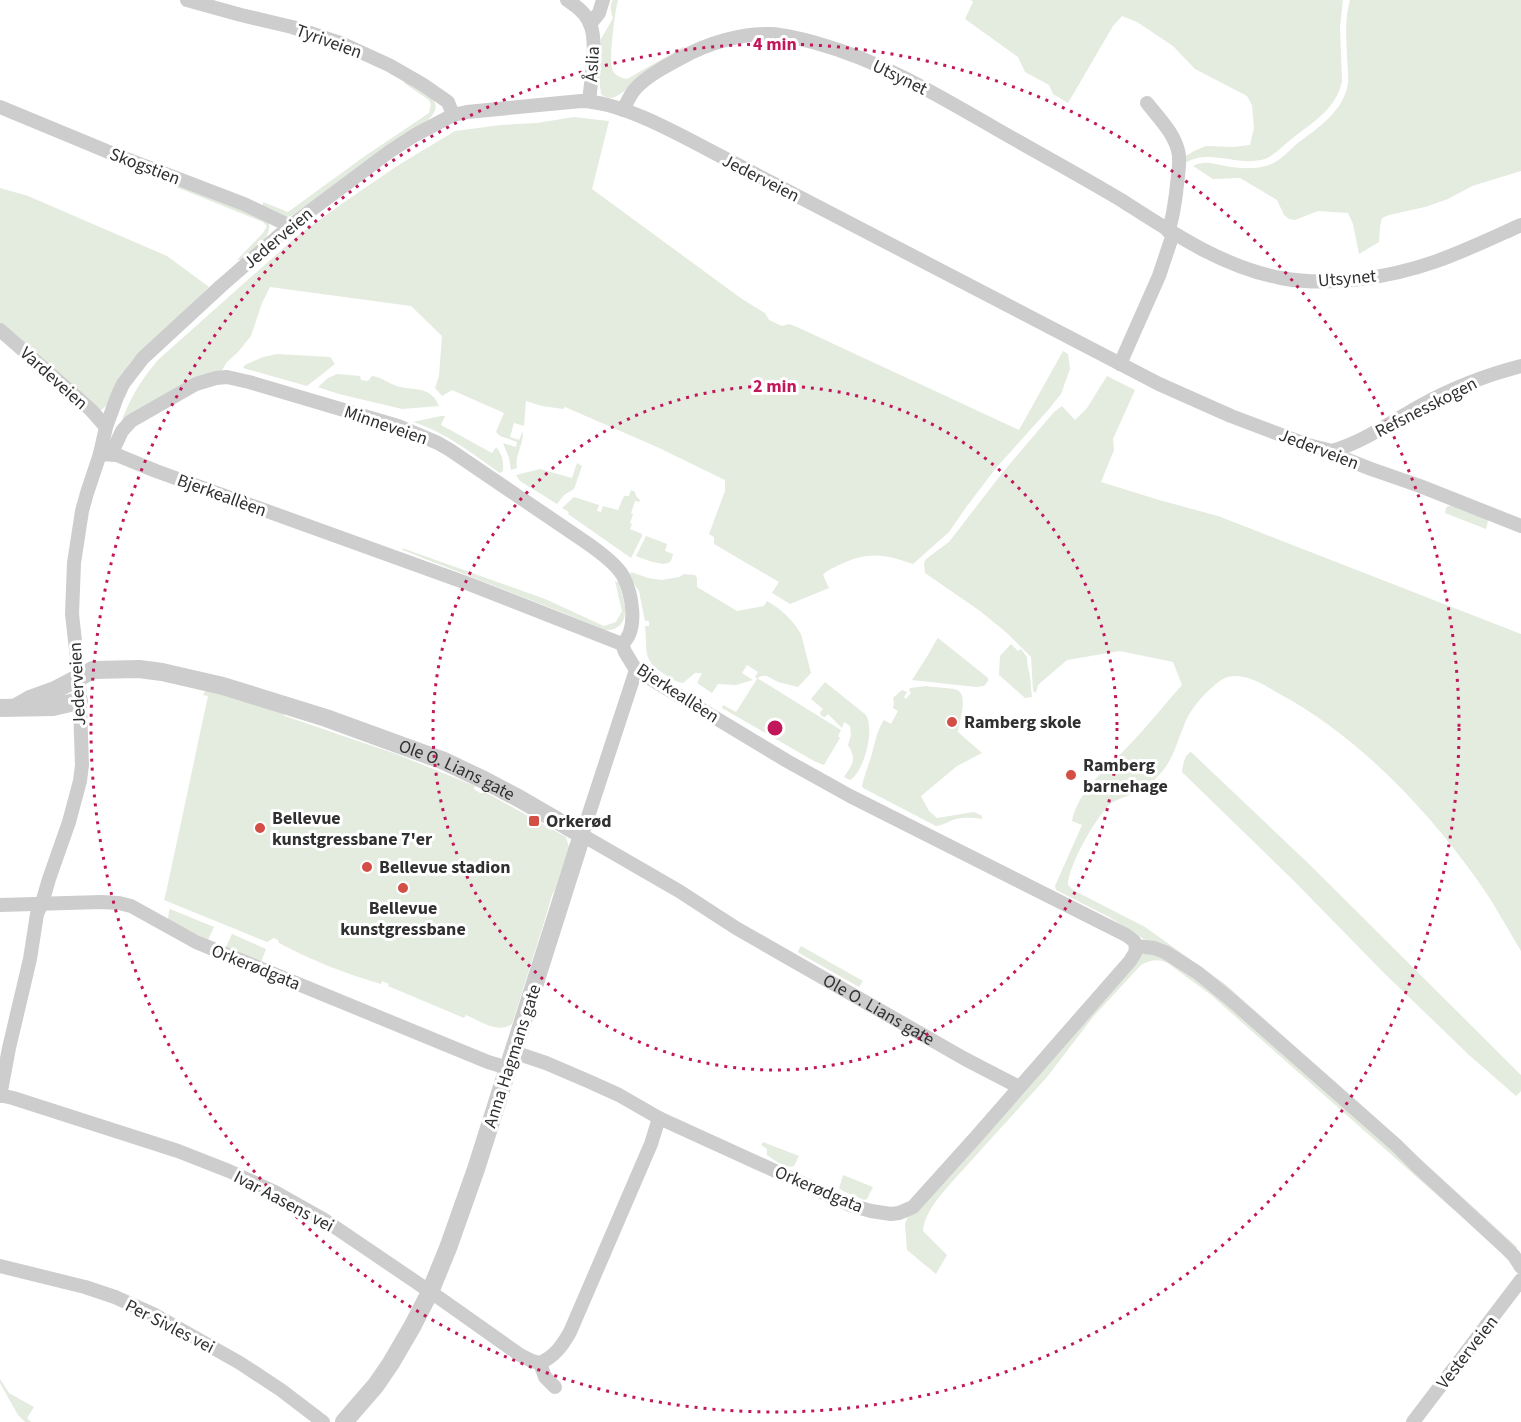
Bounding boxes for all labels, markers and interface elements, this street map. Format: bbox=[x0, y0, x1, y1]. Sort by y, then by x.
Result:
street label: Tyriveien bbox=[292, 18, 365, 65]
text: 4 min bbox=[753, 32, 797, 57]
street label: Åslia bbox=[579, 45, 606, 83]
street label: Utsynet bbox=[868, 53, 931, 101]
street label: Skogstien bbox=[106, 142, 184, 191]
street label: Jederveien bbox=[718, 148, 804, 209]
street label: Jederveien bbox=[238, 202, 318, 275]
street label: Utsynet bbox=[1317, 264, 1377, 293]
street label: Vardeveien bbox=[14, 341, 93, 416]
street label: Refsnesskogen bbox=[1371, 371, 1482, 444]
text: 2 min bbox=[753, 374, 797, 399]
street label: Minneveien bbox=[341, 400, 431, 451]
street label: Jederveien bbox=[1275, 423, 1362, 476]
street label: Bjerkeallèen bbox=[174, 468, 270, 523]
street label: Jederveien bbox=[63, 642, 92, 726]
street label: Bjerkeallèen bbox=[632, 657, 724, 729]
place label: Ramberg skole bbox=[964, 710, 1081, 735]
marker: Ramberg skole bbox=[945, 715, 959, 729]
centre of rings bbox=[765, 718, 785, 738]
street label: Ole O. Lians gate bbox=[395, 734, 519, 807]
place label: Ramberg barnehage bbox=[1083, 753, 1168, 799]
marker: Ramberg barnehage bbox=[1064, 768, 1078, 782]
place label: Bellevue kunstgressbane 7'er bbox=[272, 806, 433, 852]
place label: Orkerød bbox=[546, 809, 611, 834]
marker: Orkerød bbox=[527, 814, 541, 828]
marker: Bellevue kunstgressbane 7'er bbox=[253, 821, 267, 835]
place label: Bellevue stadion bbox=[379, 855, 511, 880]
marker: Bellevue stadion bbox=[360, 860, 374, 874]
marker: Bellevue kunstgressbane bbox=[396, 881, 410, 895]
place label: Bellevue kunstgressbane bbox=[340, 896, 466, 942]
street label: Orkerødgata bbox=[208, 938, 304, 997]
street label: Ole O. Lians gate bbox=[818, 968, 939, 1052]
street label: Anna Hagmans gate bbox=[478, 981, 547, 1131]
street label: Orkerødgata bbox=[771, 1160, 867, 1219]
street label: Ivar Aasens vei bbox=[229, 1165, 338, 1238]
street label: Per Sivles vei bbox=[121, 1293, 219, 1360]
street label: Vesterveien bbox=[1431, 1310, 1504, 1394]

